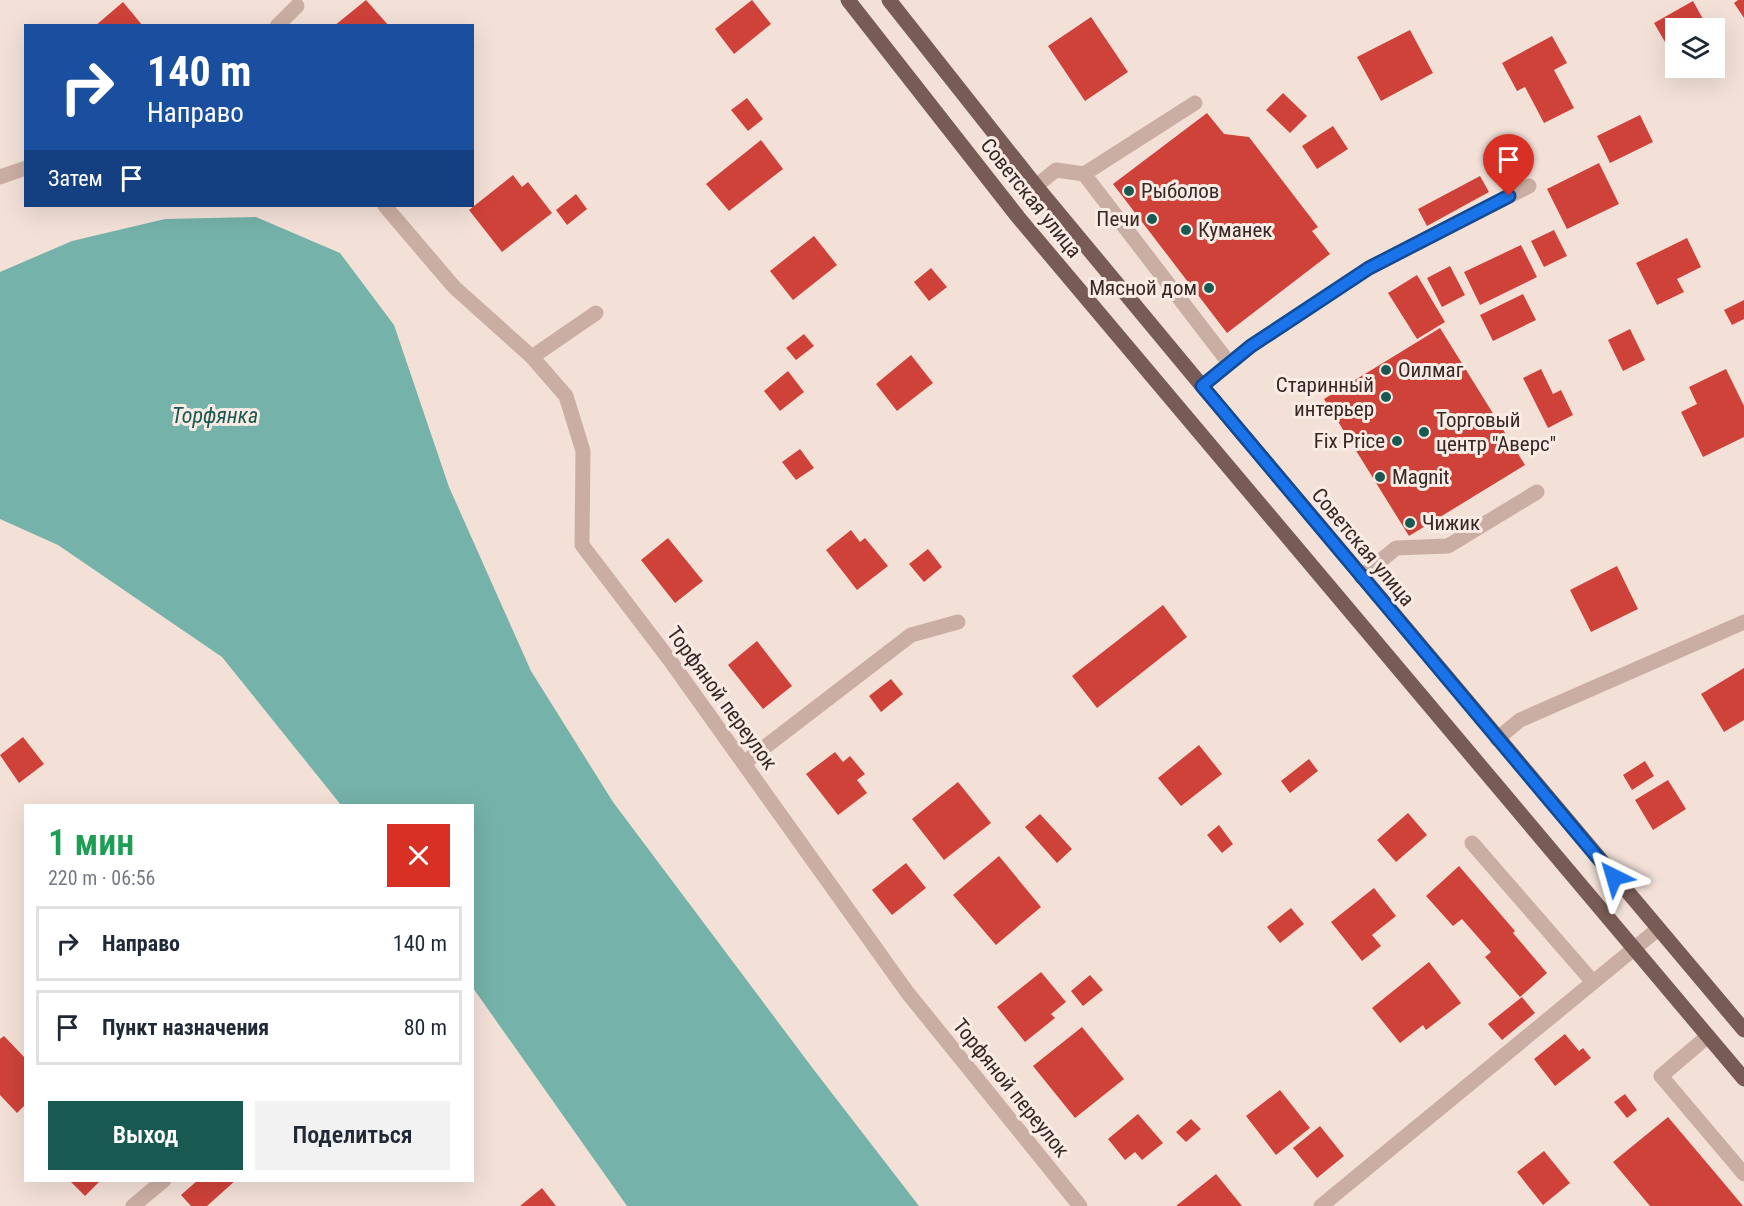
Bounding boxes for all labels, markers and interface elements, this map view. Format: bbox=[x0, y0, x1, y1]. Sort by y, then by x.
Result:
map controls bbox=[1665, 18, 1725, 78]
button: layers bbox=[1665, 18, 1725, 78]
text: 140 m bbox=[147, 47, 252, 96]
icon: right bbox=[48, 48, 126, 126]
text: Направо bbox=[147, 97, 244, 129]
street label: Советская улица bbox=[976, 134, 1086, 262]
pin bbox=[1483, 134, 1534, 196]
icon: arrive bbox=[1492, 143, 1525, 176]
icon: arrive bbox=[115, 162, 148, 195]
text: Затем bbox=[48, 166, 103, 191]
place label: Рыболов bbox=[1141, 179, 1219, 203]
marker: Рыболов bbox=[1122, 184, 1136, 198]
place label: Печи bbox=[1096, 207, 1140, 231]
marker: Печи bbox=[1145, 212, 1159, 226]
place label: Куманек bbox=[1198, 218, 1272, 242]
marker: Куманек bbox=[1179, 223, 1193, 237]
place label: Мясной дом bbox=[1089, 276, 1197, 300]
marker: Мясной дом bbox=[1202, 281, 1216, 295]
place label: Оилмаг bbox=[1398, 358, 1464, 382]
marker: Оилмаг bbox=[1379, 363, 1393, 377]
place label: Старинный интерьер bbox=[1276, 373, 1374, 421]
marker: Старинный интерьер bbox=[1379, 390, 1393, 404]
water label: Торфянка bbox=[172, 403, 258, 428]
place label: Торговый центр "Аверс" bbox=[1436, 408, 1556, 456]
marker: Торговый центр "Аверс" bbox=[1417, 425, 1431, 439]
place label: Fix Price bbox=[1314, 429, 1385, 453]
marker: Fix Price bbox=[1390, 434, 1404, 448]
place label: Magnit bbox=[1392, 465, 1449, 489]
marker: Magnit bbox=[1373, 470, 1387, 484]
street label: Советская улица bbox=[1307, 483, 1419, 611]
place label: Чижик bbox=[1422, 511, 1480, 535]
marker: Чижик bbox=[1403, 516, 1417, 530]
street label: Торфяной переулок bbox=[662, 622, 782, 774]
text: 1 мин bbox=[48, 822, 134, 864]
button: close bbox=[387, 824, 450, 887]
position arrow bbox=[1582, 845, 1646, 909]
text: 220 m · 06:56 bbox=[48, 866, 155, 890]
icon: right bbox=[51, 927, 84, 960]
text: Направо bbox=[102, 931, 180, 956]
text: 140 m bbox=[393, 931, 447, 956]
icon: arrive bbox=[51, 1011, 84, 1044]
street label: Торфяной переулок bbox=[948, 1014, 1074, 1162]
text: Пункт назначения bbox=[102, 1015, 269, 1040]
text: 80 m bbox=[404, 1015, 447, 1040]
button: Выход bbox=[48, 1101, 243, 1170]
button: Поделиться bbox=[255, 1101, 450, 1170]

